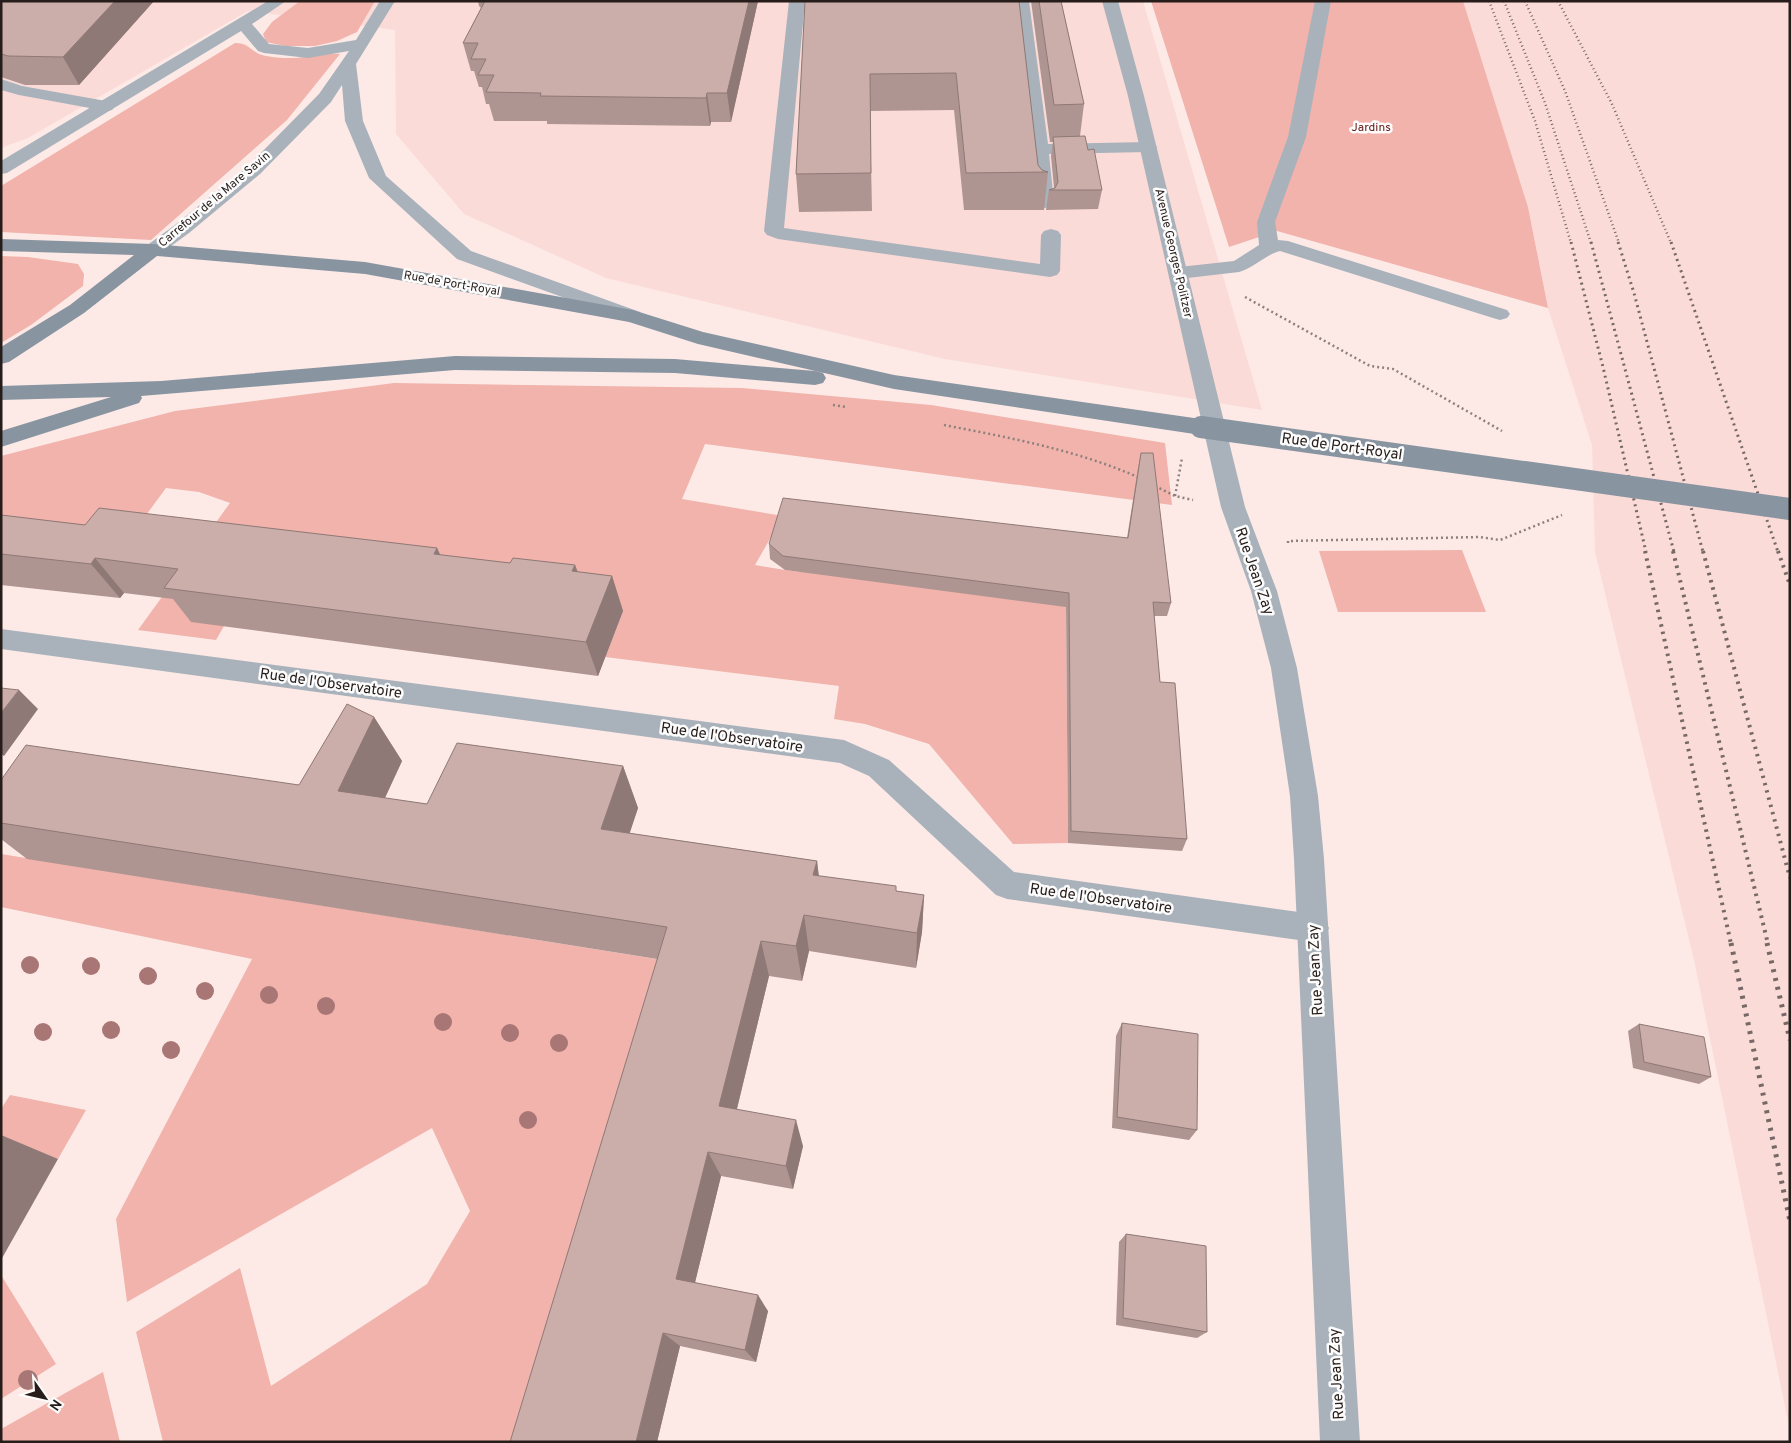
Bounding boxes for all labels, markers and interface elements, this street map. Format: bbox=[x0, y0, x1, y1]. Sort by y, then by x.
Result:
park label: Jardins bbox=[1351, 120, 1391, 136]
street label: Carrefour de la Mare Savin bbox=[155, 148, 274, 251]
street label: Avenue Georges Politzer bbox=[1150, 187, 1196, 320]
street label: Rue de Port-Royal bbox=[402, 268, 501, 300]
street label: Rue de Port-Royal bbox=[1280, 430, 1403, 465]
street label: Rue Jean Zay bbox=[1230, 525, 1277, 618]
street label: Rue de l'Observatoire bbox=[258, 665, 403, 704]
street label: Rue de l'Observatoire bbox=[659, 719, 804, 758]
street label: Rue de l'Observatoire bbox=[1028, 880, 1173, 919]
street label: Rue Jean Zay bbox=[1305, 924, 1328, 1016]
street label: Rue Jean Zay bbox=[1326, 1328, 1349, 1420]
north arrow bbox=[20, 1373, 70, 1423]
text: N bbox=[45, 1396, 64, 1413]

